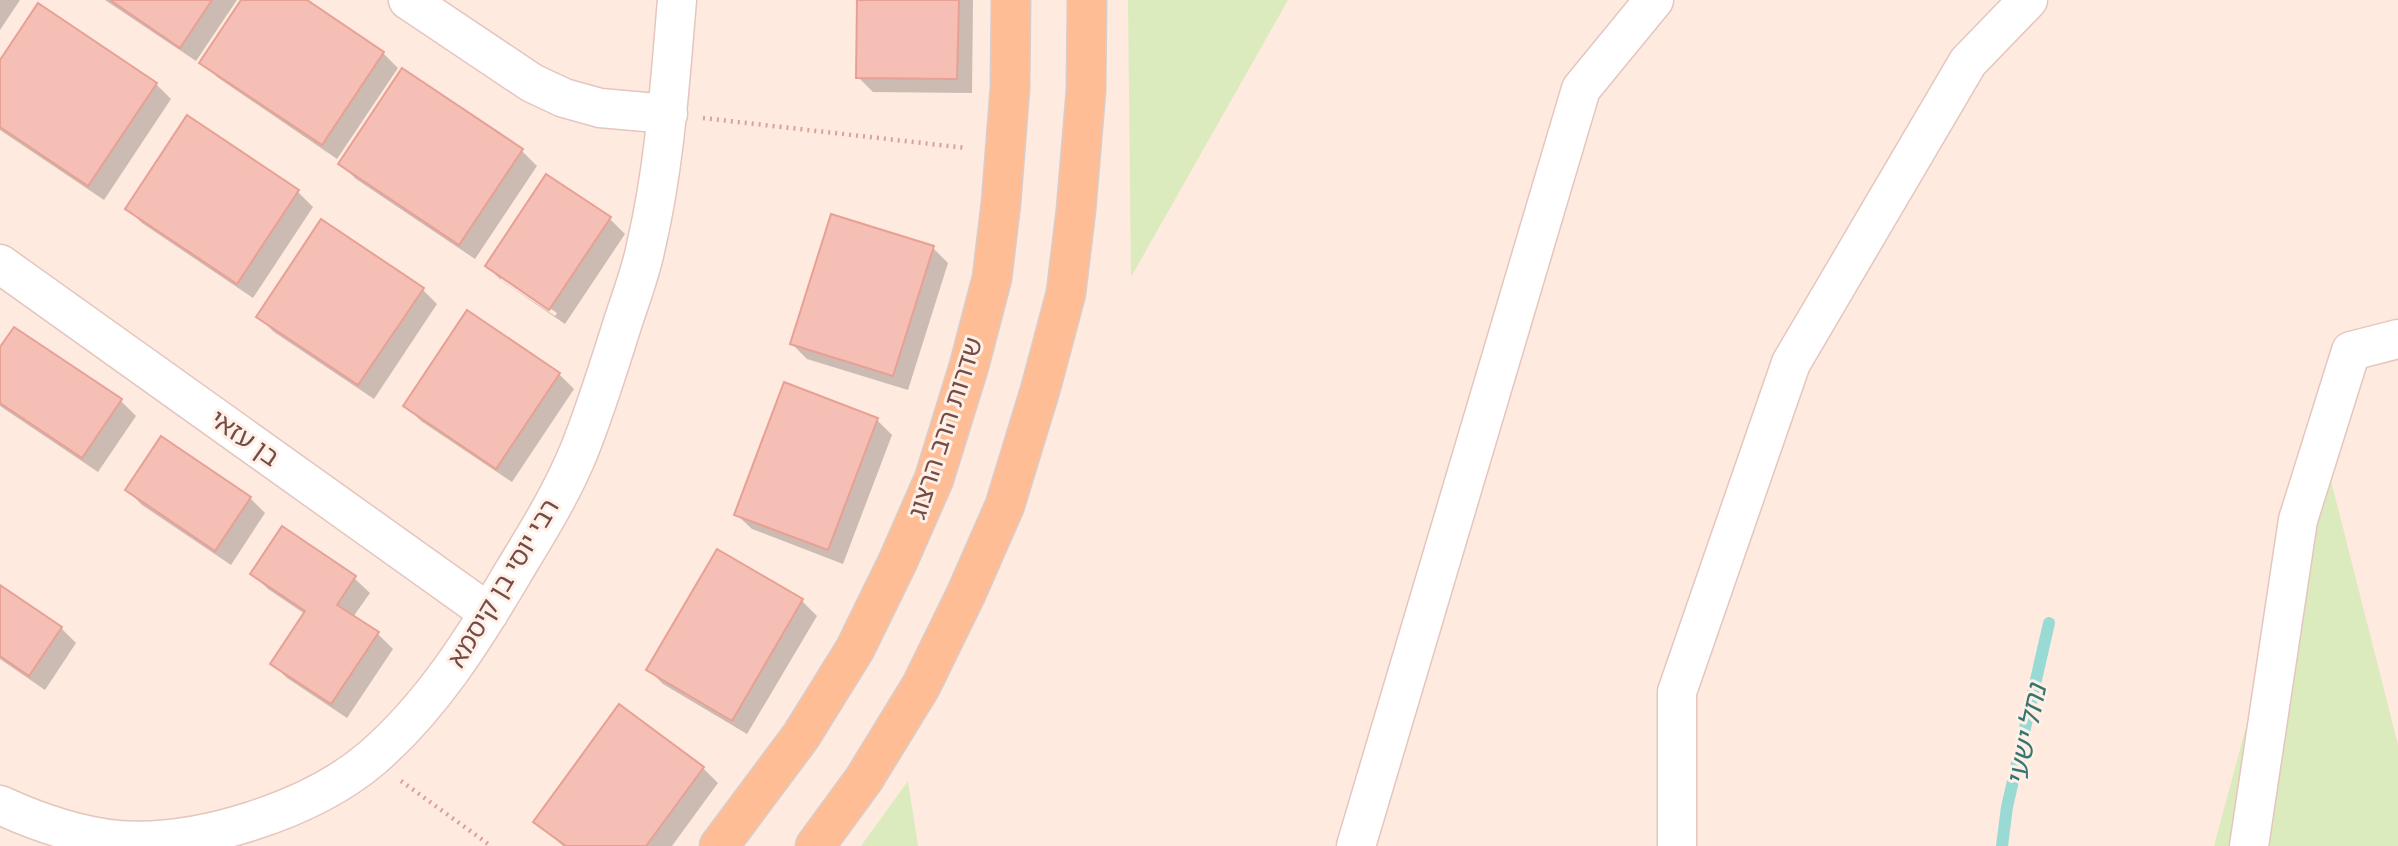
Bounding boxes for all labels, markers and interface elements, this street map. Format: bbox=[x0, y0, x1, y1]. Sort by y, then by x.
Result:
street label: שדרות הרב הרצוג bbox=[901, 333, 989, 523]
street label: בן עזאי bbox=[204, 404, 285, 473]
street label: רבי יוסי בן קיסמא bbox=[441, 493, 566, 673]
water label: נחל ישעי bbox=[2000, 679, 2054, 789]

